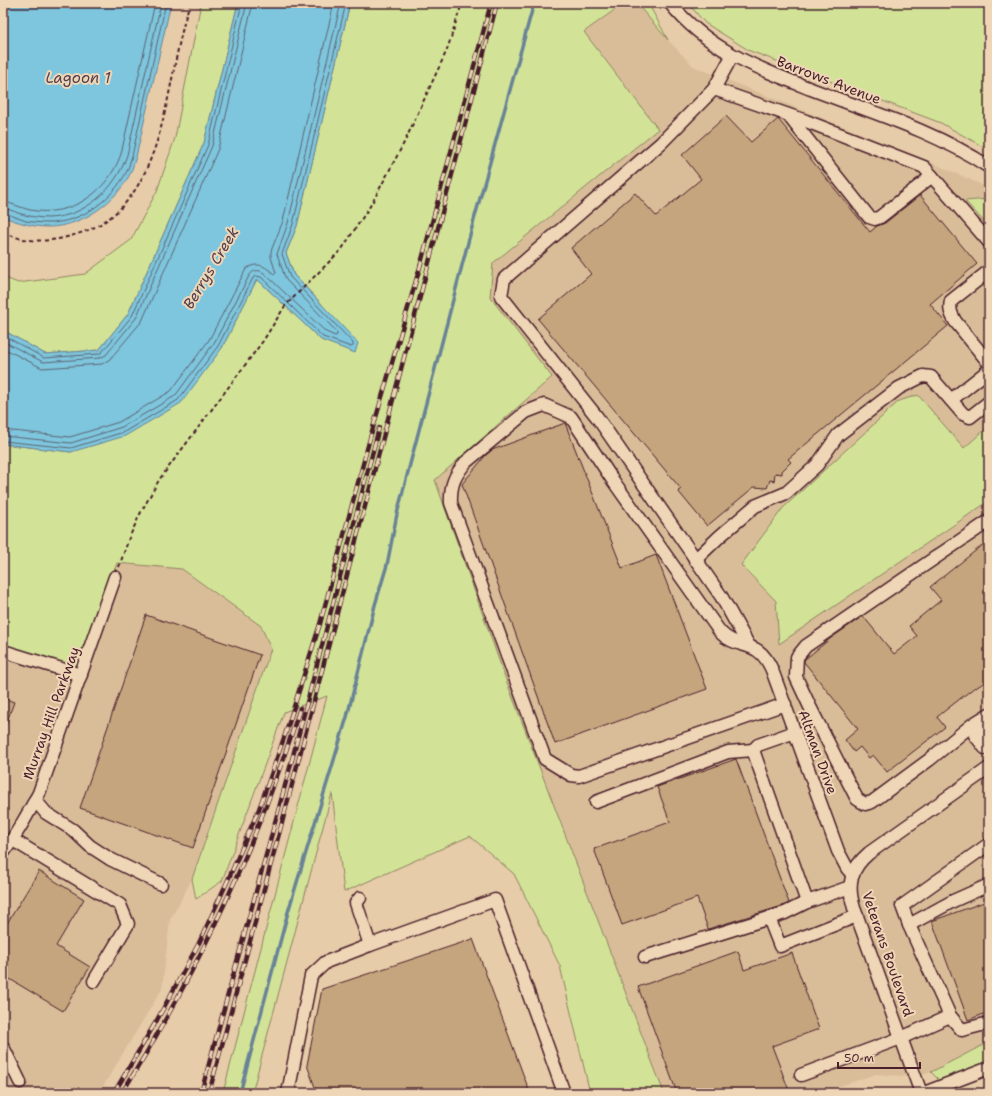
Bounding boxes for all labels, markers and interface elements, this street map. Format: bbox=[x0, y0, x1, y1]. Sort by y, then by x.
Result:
street label: Barrows Avenue bbox=[774, 52, 884, 108]
water label: Lagoon 1 bbox=[46, 68, 111, 88]
water label: Berrys Creek bbox=[179, 223, 244, 313]
street label: Murray Hill Parkway bbox=[19, 644, 83, 782]
street label: Altman Drive bbox=[794, 707, 842, 797]
street label: Veterans Boulevard bbox=[858, 889, 918, 1019]
scale bar bbox=[838, 1044, 920, 1070]
text: 50 m bbox=[844, 1050, 874, 1066]

